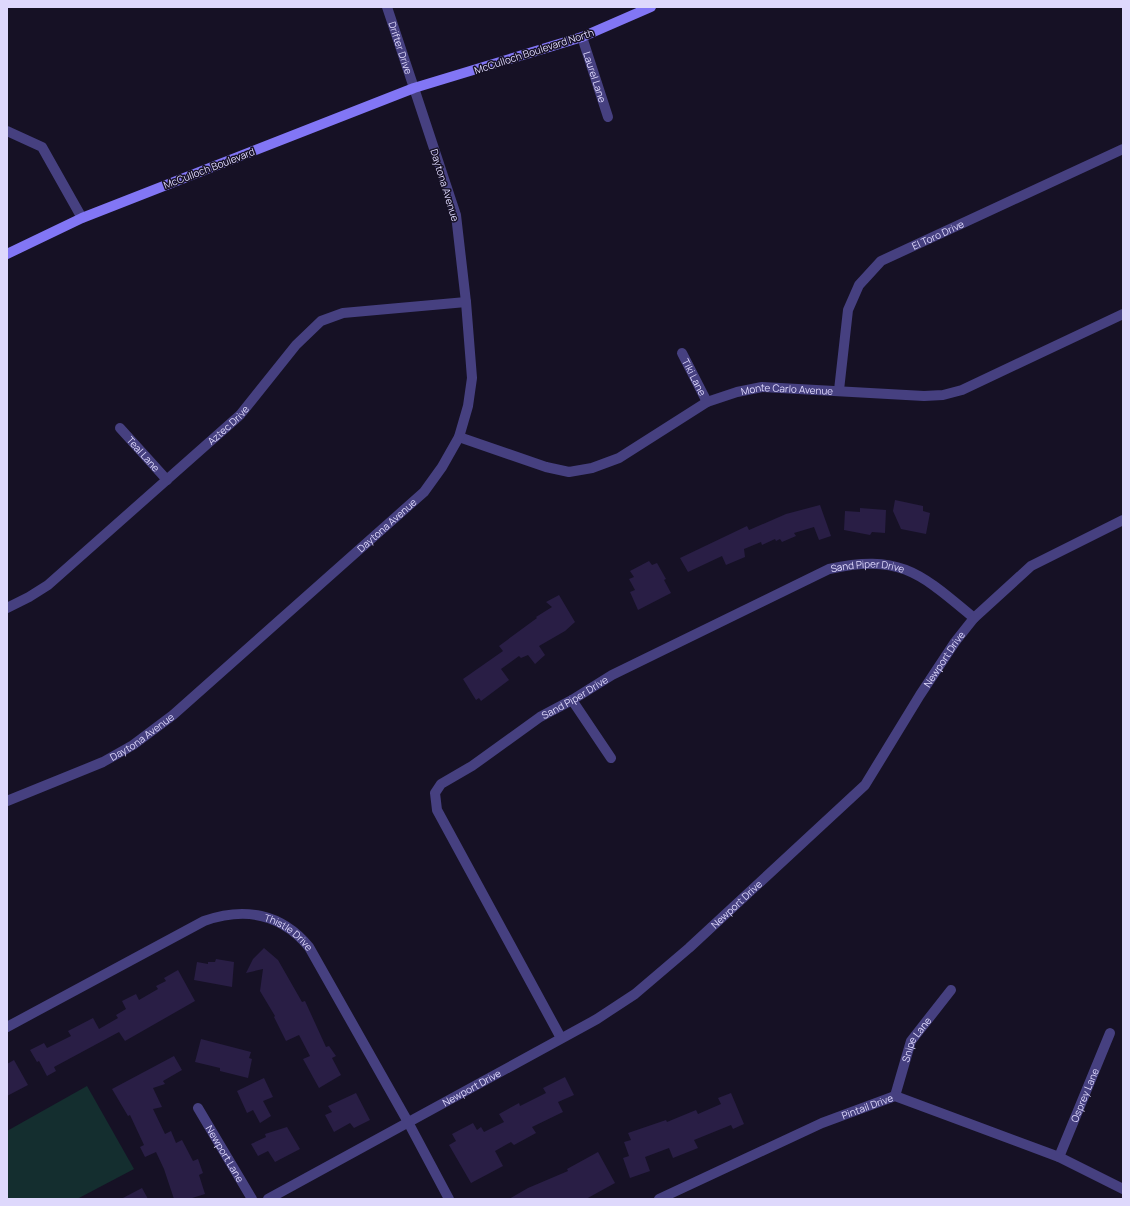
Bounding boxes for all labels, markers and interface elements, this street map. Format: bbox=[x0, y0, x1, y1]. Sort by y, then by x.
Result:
street label: Drifter Drive bbox=[385, 20, 416, 76]
street label: McCulloch Boulevard North bbox=[472, 25, 596, 77]
street label: Laurel Lane bbox=[580, 50, 610, 104]
street label: McCulloch Boulevard bbox=[161, 144, 257, 192]
street label: Daytona Avenue bbox=[427, 147, 463, 223]
street label: El Toro Drive bbox=[909, 217, 966, 253]
street label: Tiki Lane bbox=[679, 356, 710, 398]
street label: Monte Carlo Avenue bbox=[739, 380, 834, 398]
street label: Aztec Drive bbox=[204, 402, 252, 448]
street label: Teal Lane bbox=[124, 433, 163, 475]
street label: Daytona Avenue bbox=[354, 495, 420, 555]
street label: Sand Piper Drive bbox=[829, 557, 907, 576]
street label: Newport Drive bbox=[920, 628, 968, 690]
street label: Sand Piper Drive bbox=[539, 672, 611, 722]
street label: Daytona Avenue bbox=[107, 710, 177, 764]
street label: Newport Drive bbox=[708, 877, 765, 931]
street label: Thistle Drive bbox=[263, 910, 316, 954]
street label: Snipe Lane bbox=[898, 1014, 935, 1064]
street label: Newport Drive bbox=[440, 1066, 504, 1109]
street label: Osprey Lane bbox=[1067, 1066, 1102, 1124]
street label: Pintail Drive bbox=[839, 1090, 895, 1122]
street label: Newport Lane bbox=[203, 1122, 248, 1185]

